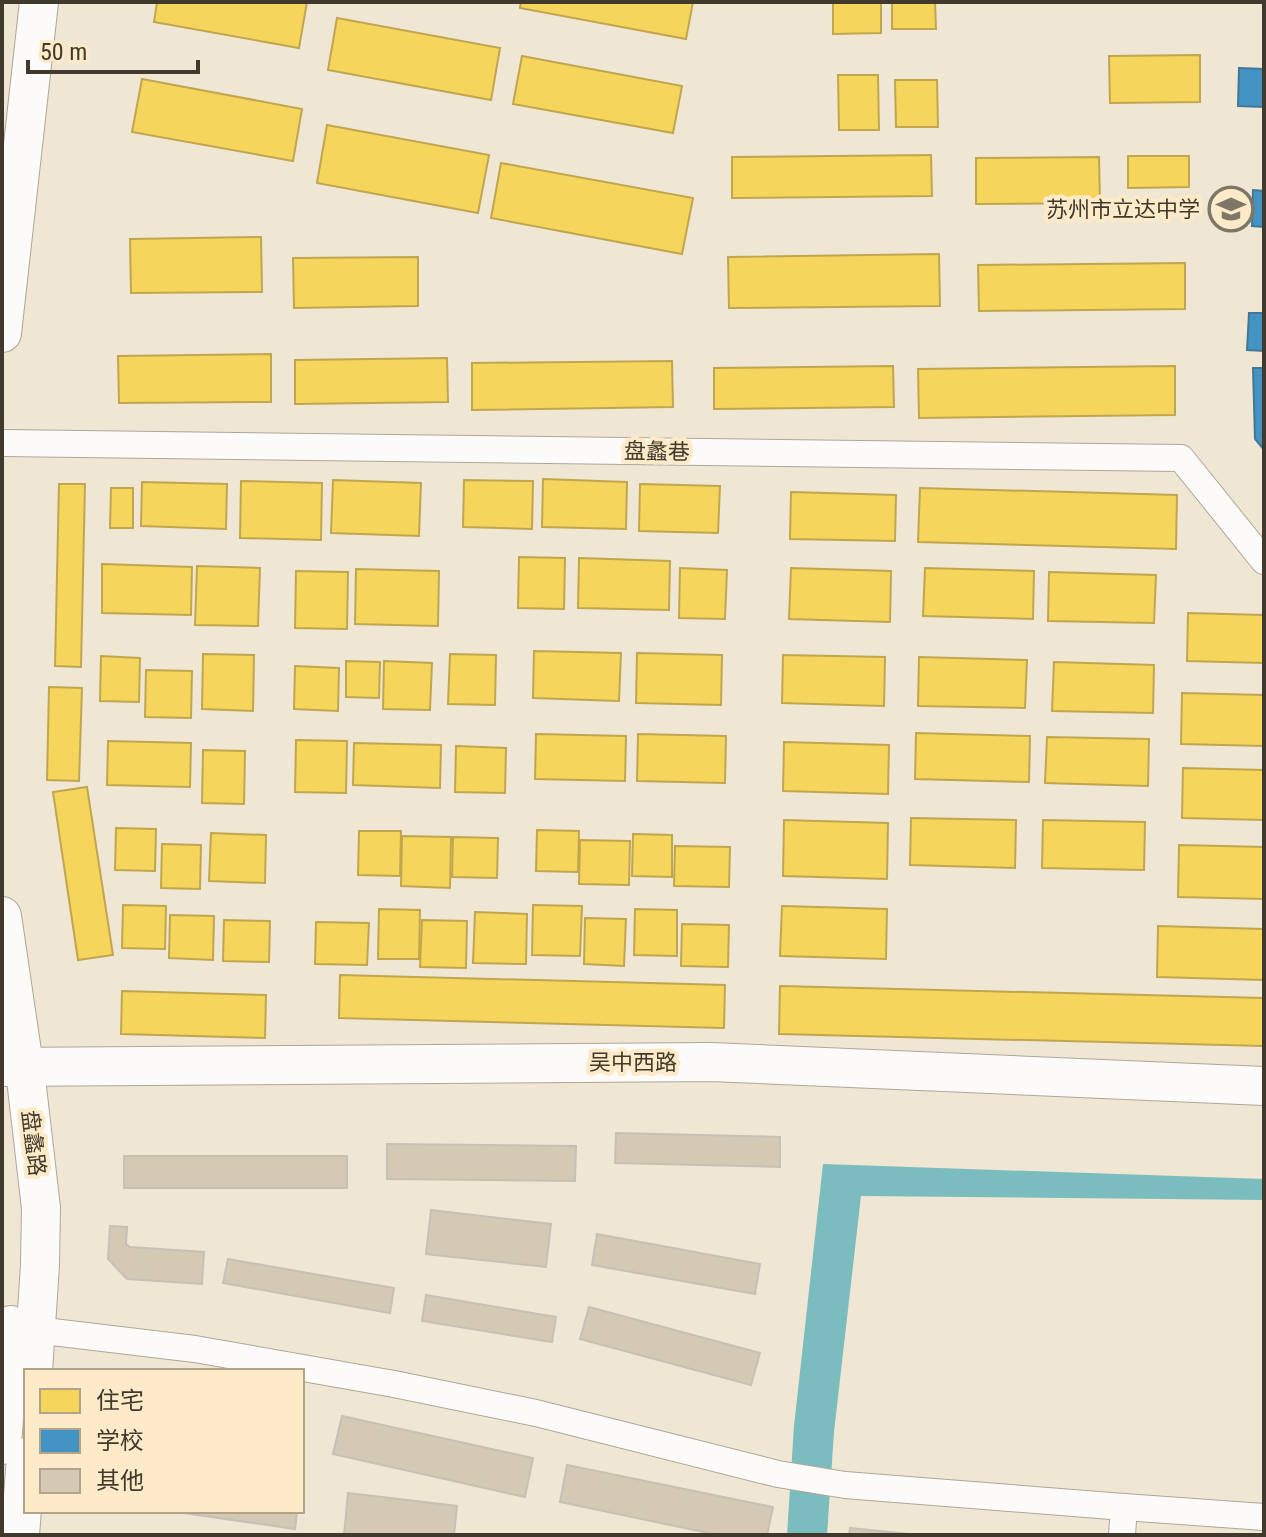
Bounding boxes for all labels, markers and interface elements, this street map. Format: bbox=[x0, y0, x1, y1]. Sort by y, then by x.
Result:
scale bar bbox=[28, 24, 198, 74]
text: 50 m bbox=[40, 38, 87, 66]
school or university icon: 苏州市立达中学 bbox=[1207, 185, 1255, 233]
place label: 苏州市立达中学 bbox=[1046, 197, 1200, 222]
street label: 盘蠡巷 bbox=[624, 438, 690, 465]
street label: 吴中西路 bbox=[589, 1050, 677, 1075]
street label: 盘蠡路 bbox=[17, 1109, 50, 1177]
legend bbox=[24, 1369, 304, 1513]
text: 住宅 bbox=[96, 1387, 144, 1415]
text: 学校 bbox=[96, 1427, 144, 1455]
text: 其他 bbox=[96, 1467, 144, 1495]

